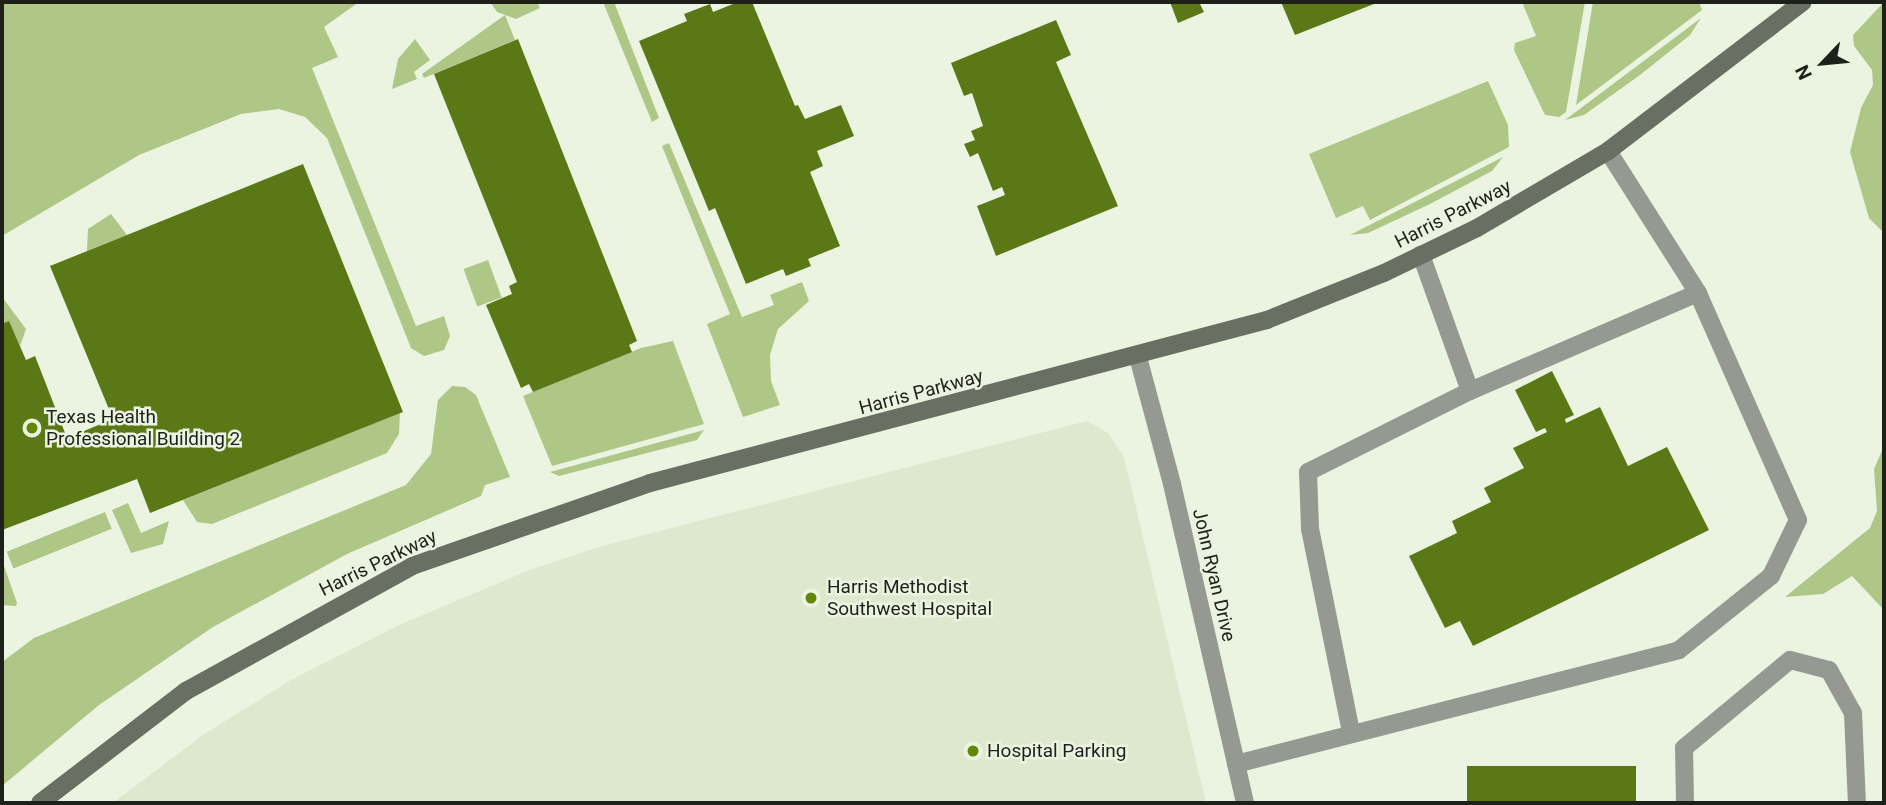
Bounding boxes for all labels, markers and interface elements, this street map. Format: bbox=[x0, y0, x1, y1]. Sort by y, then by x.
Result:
north arrow bbox=[1788, 28, 1858, 98]
text: N bbox=[1790, 61, 1817, 83]
street label: Harris Parkway bbox=[1391, 175, 1515, 253]
street label: Harris Parkway bbox=[856, 364, 986, 420]
place label: Texas Health Professional Building 2 bbox=[46, 406, 240, 450]
marker: Texas Health Professional Building 2 bbox=[24, 420, 40, 436]
street label: John Ryan Drive bbox=[1188, 506, 1240, 644]
street label: Harris Parkway bbox=[316, 525, 440, 601]
place label: Harris Methodist Southwest Hospital bbox=[827, 576, 992, 620]
marker: Harris Methodist Southwest Hospital bbox=[801, 588, 821, 608]
place label: Hospital Parking bbox=[987, 740, 1126, 762]
marker: Hospital Parking bbox=[965, 743, 981, 759]

